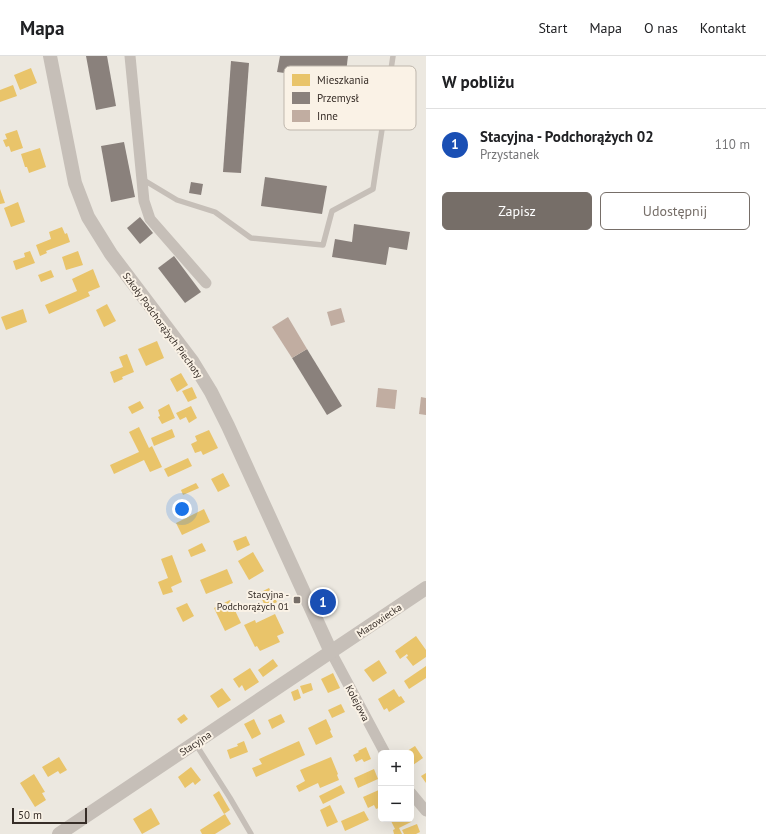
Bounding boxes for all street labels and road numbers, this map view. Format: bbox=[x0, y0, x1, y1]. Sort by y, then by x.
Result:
street label: Szkoły Podchorążych Piechoty bbox=[120, 270, 206, 381]
street label: Mazowiecka bbox=[354, 601, 404, 640]
street label: Kolejowa bbox=[343, 683, 373, 724]
street label: Stacyjna bbox=[177, 728, 214, 759]

